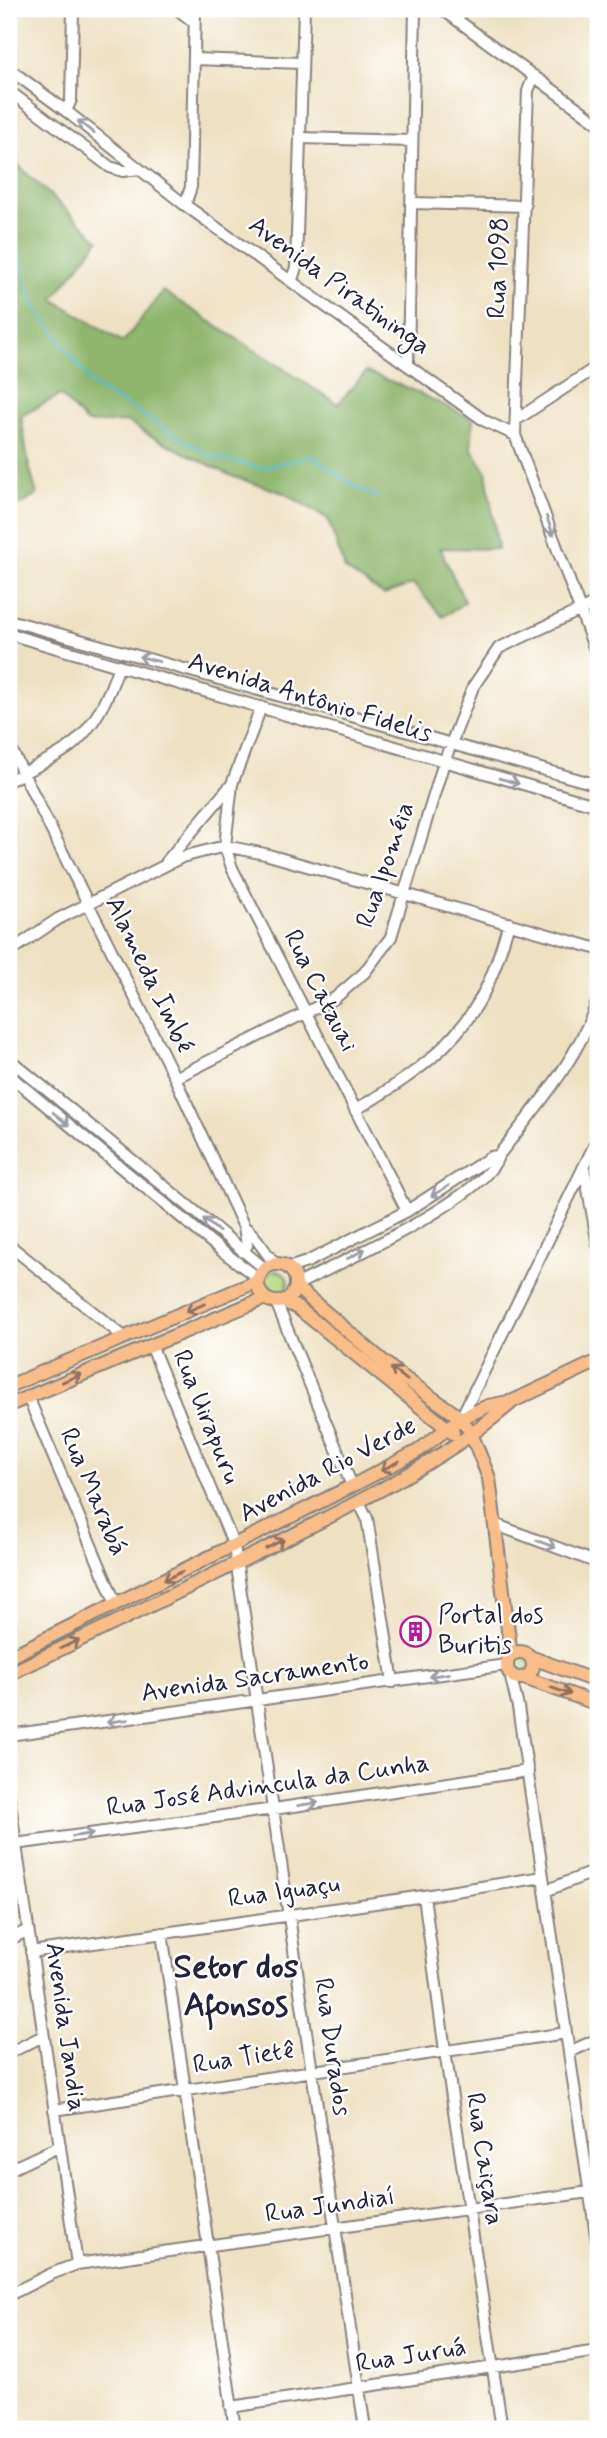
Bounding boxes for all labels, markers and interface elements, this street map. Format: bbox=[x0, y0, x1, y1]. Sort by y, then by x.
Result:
one-way arrow bbox=[77, 119, 95, 134]
street label: Avenida Piratininga bbox=[240, 209, 437, 365]
street label: Rua 1098 bbox=[480, 217, 518, 319]
one-way arrow bbox=[544, 514, 557, 536]
street label: Avenida Antônio Fidelis bbox=[184, 645, 436, 751]
one-way arrow bbox=[139, 652, 161, 665]
one-way arrow bbox=[498, 775, 520, 788]
street label: Rua Ipoméia bbox=[349, 798, 423, 932]
street label: Alameda Imbé bbox=[97, 891, 201, 1059]
street label: Rua Catauai bbox=[275, 924, 365, 1058]
one-way arrow bbox=[52, 1111, 70, 1126]
one-way arrow bbox=[430, 1184, 450, 1198]
one-way arrow bbox=[203, 1218, 221, 1233]
one-way arrow bbox=[345, 1246, 366, 1260]
one-way arrow bbox=[184, 1302, 206, 1315]
street label: Rua Uirapuru bbox=[164, 1345, 248, 1489]
one-way arrow bbox=[390, 1367, 409, 1381]
one-way arrow bbox=[60, 1371, 82, 1384]
street label: Avenida Rio Verde bbox=[233, 1409, 423, 1531]
street label: Rua Marabá bbox=[51, 1423, 135, 1561]
one-way arrow bbox=[380, 1459, 401, 1473]
one-way arrow bbox=[264, 1537, 284, 1551]
one-way arrow bbox=[535, 1539, 556, 1551]
one-way arrow bbox=[163, 1570, 184, 1584]
place label: Portal dos Buritis bbox=[438, 1599, 544, 1663]
building icon: Portal dos Buritis bbox=[398, 1614, 432, 1648]
one-way arrow bbox=[59, 1637, 80, 1651]
street label: Avenida Sacramento bbox=[139, 1645, 371, 1711]
one-way arrow bbox=[428, 1669, 451, 1682]
one-way arrow bbox=[550, 1686, 572, 1698]
one-way arrow bbox=[106, 1714, 128, 1727]
street label: Rua José Advincula da Cunha bbox=[104, 1746, 432, 1826]
one-way arrow bbox=[296, 1797, 319, 1810]
one-way arrow bbox=[71, 1829, 94, 1842]
street label: Rua Iguaçu bbox=[226, 1867, 342, 1917]
street label: Avenida Jandia bbox=[36, 1940, 94, 2114]
district label: Setor dos Afonsos bbox=[174, 1946, 299, 2031]
street label: Rua Durados bbox=[305, 1976, 359, 2118]
street label: Rua Tietê bbox=[191, 2033, 297, 2083]
street label: Rua Caiçara bbox=[457, 2090, 511, 2228]
street label: Rua Jundiaí bbox=[263, 2180, 397, 2232]
street label: Rua Juruá bbox=[353, 2330, 469, 2382]

